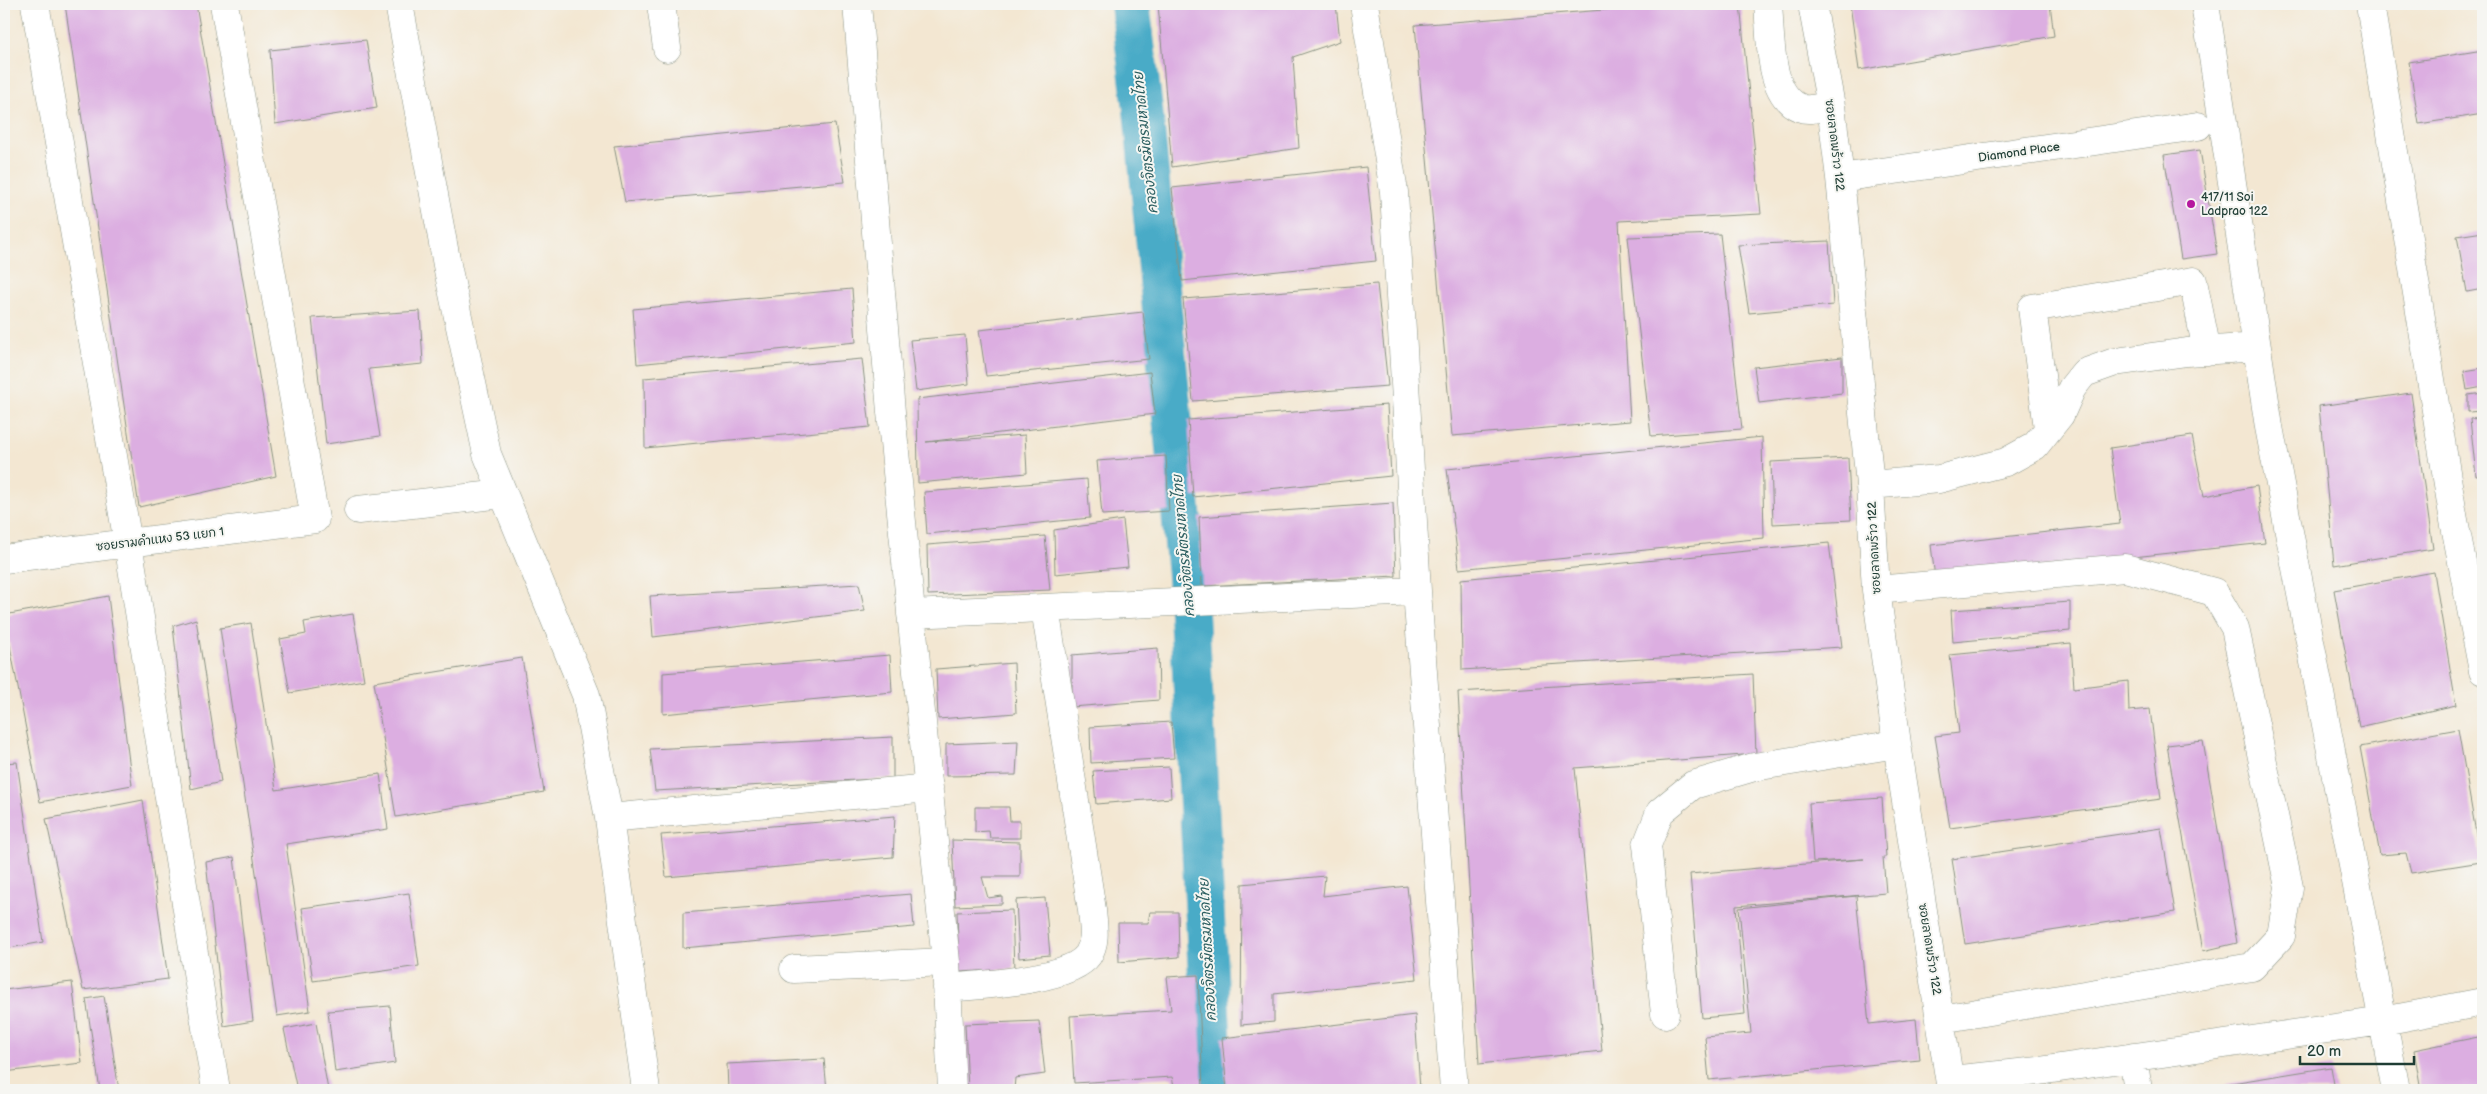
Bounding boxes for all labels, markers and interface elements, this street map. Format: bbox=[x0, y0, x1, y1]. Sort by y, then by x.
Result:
water label: คลองจิตรมิตรมหาดไทย bbox=[1128, 70, 1161, 215]
street label: ซอยลาดพร้าว 122 bbox=[1821, 98, 1848, 192]
street label: Diamond Place bbox=[1977, 139, 2061, 166]
place label: 417/11 Soi Ladprao 122 bbox=[2201, 190, 2268, 219]
marker: 417/11 Soi Ladprao 122 bbox=[2185, 198, 2197, 210]
water label: คลองจิตรมิตรมหาดไทย bbox=[1168, 473, 1198, 618]
street label: ซอยลาดพร้าว 122 bbox=[1865, 501, 1884, 595]
street label: ซอยรามคำแหง 53 แยก 1 bbox=[95, 524, 225, 555]
water label: คลองจิตรมิตรมหาดไทย bbox=[1194, 877, 1220, 1022]
street label: ซอยลาดพร้าว 122 bbox=[1915, 902, 1944, 996]
scale bar bbox=[2300, 1034, 2413, 1066]
text: 20 m bbox=[2307, 1042, 2341, 1061]

